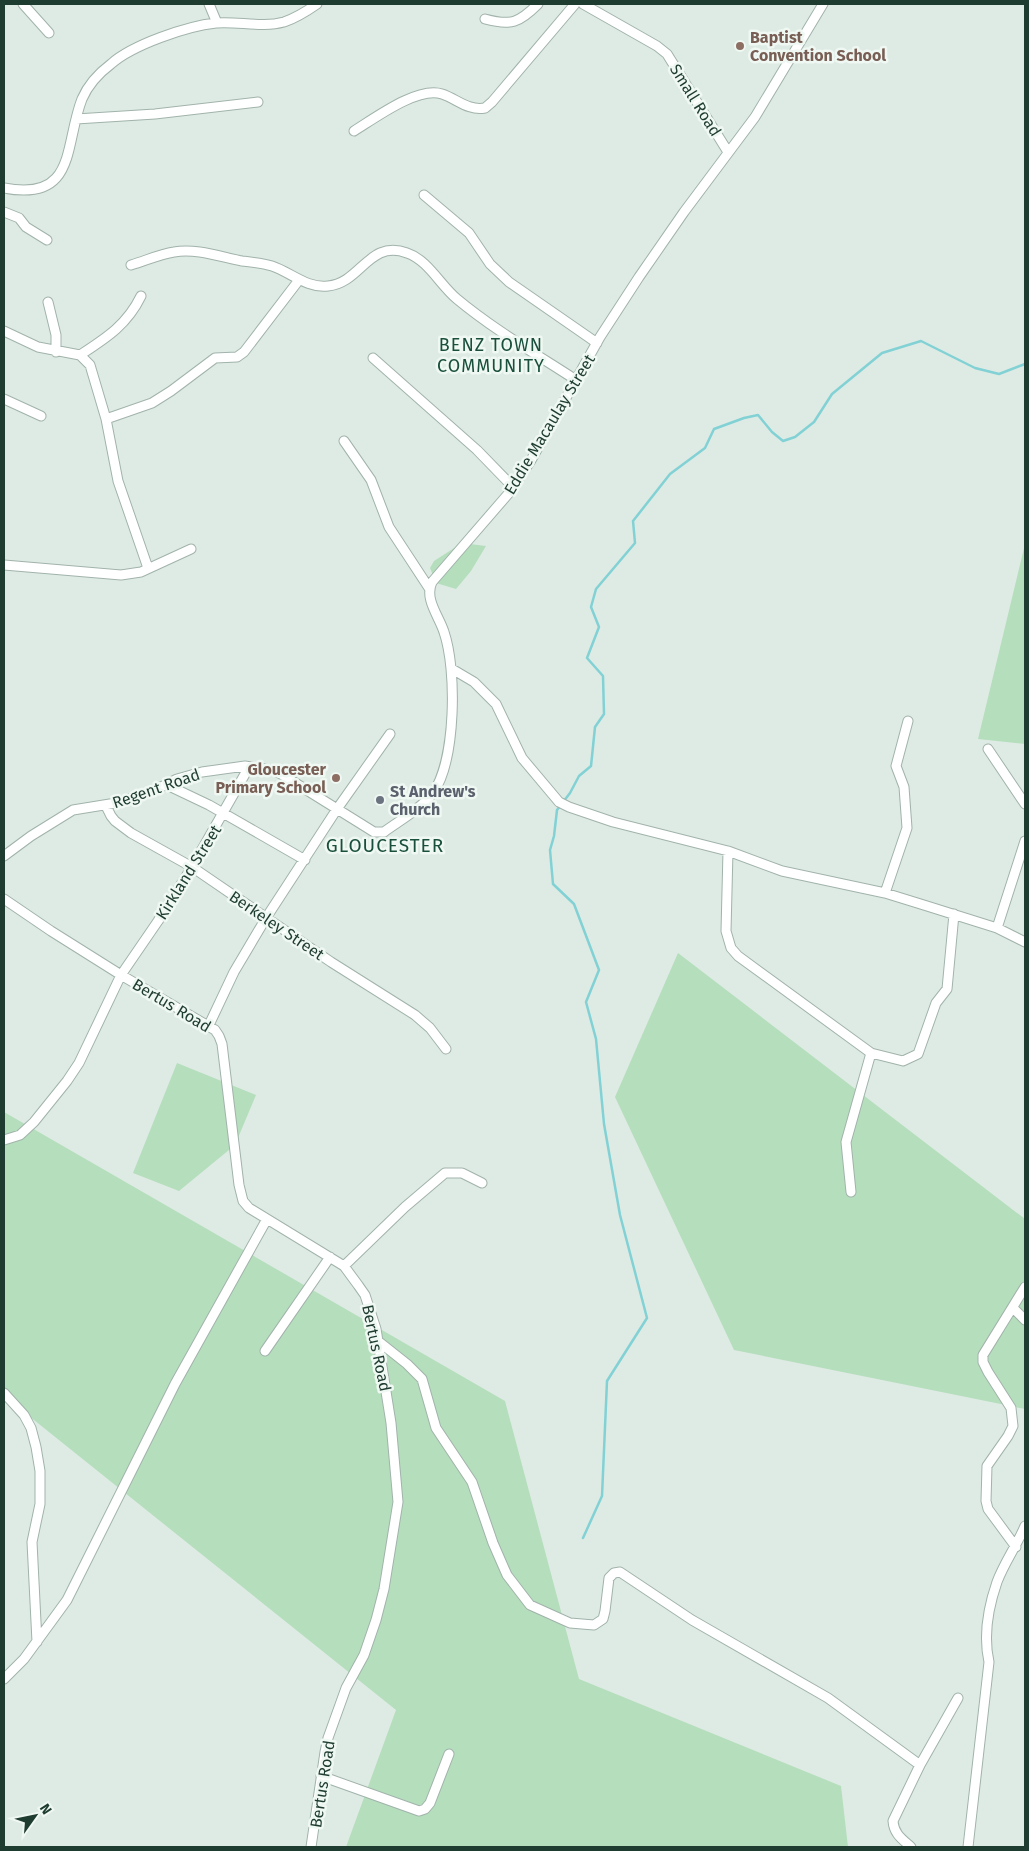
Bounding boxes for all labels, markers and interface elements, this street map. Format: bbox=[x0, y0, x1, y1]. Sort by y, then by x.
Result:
place label: Baptist Convention School bbox=[750, 28, 886, 65]
marker: Baptist Convention School bbox=[734, 40, 746, 52]
street label: Small Road bbox=[666, 61, 725, 140]
district label: BENZ TOWN COMMUNITY bbox=[437, 334, 545, 377]
street label: Eddie Macaulay Street bbox=[500, 351, 599, 498]
place label: Gloucester Primary School bbox=[216, 760, 327, 797]
street label: Regent Road bbox=[110, 765, 202, 812]
marker: Gloucester Primary School bbox=[330, 772, 342, 784]
place label: St Andrew's Church bbox=[390, 782, 476, 819]
marker: St Andrew's Church bbox=[374, 794, 386, 806]
street label: Kirkland Street bbox=[152, 821, 225, 923]
district label: GLOUCESTER bbox=[326, 834, 444, 857]
street label: Berkeley Street bbox=[226, 887, 328, 964]
street label: Bertus Road bbox=[129, 975, 214, 1036]
street label: Bertus Road bbox=[358, 1303, 395, 1393]
street label: Bertus Road bbox=[306, 1739, 339, 1829]
north arrow bbox=[10, 1791, 60, 1841]
text: N bbox=[36, 1801, 55, 1818]

